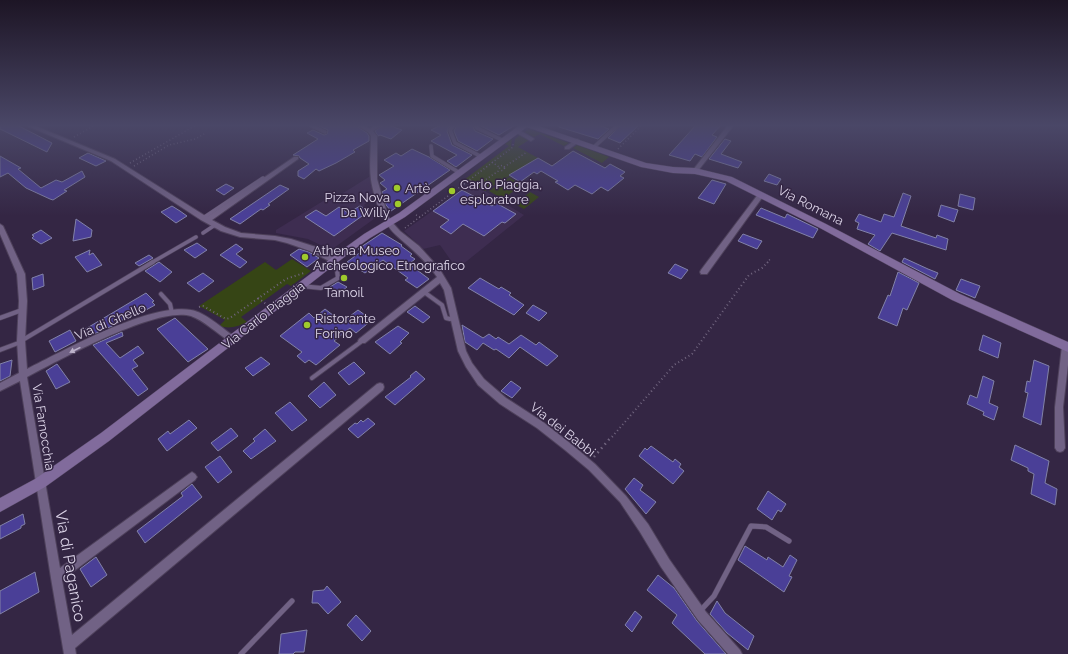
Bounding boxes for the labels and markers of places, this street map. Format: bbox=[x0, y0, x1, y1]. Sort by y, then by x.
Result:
place label: Carlo Piaggia, esploratore bbox=[460, 177, 542, 207]
place label: Artè bbox=[405, 181, 431, 196]
marker: Artè bbox=[392, 183, 402, 193]
marker: Carlo Piaggia, esploratore bbox=[447, 186, 457, 196]
place label: Pizza Nova Da Willy bbox=[325, 190, 390, 220]
marker: Pizza Nova Da Willy bbox=[393, 199, 403, 209]
place label: Athena Museo Archeologico Etnografico bbox=[313, 243, 465, 273]
marker: Athena Museo Archeologico Etnografico bbox=[300, 252, 310, 262]
marker: Tamoil bbox=[339, 273, 349, 283]
place label: Tamoil bbox=[324, 285, 364, 300]
place label: Ristorante Forino bbox=[315, 311, 376, 341]
marker: Ristorante Forino bbox=[302, 320, 312, 330]

